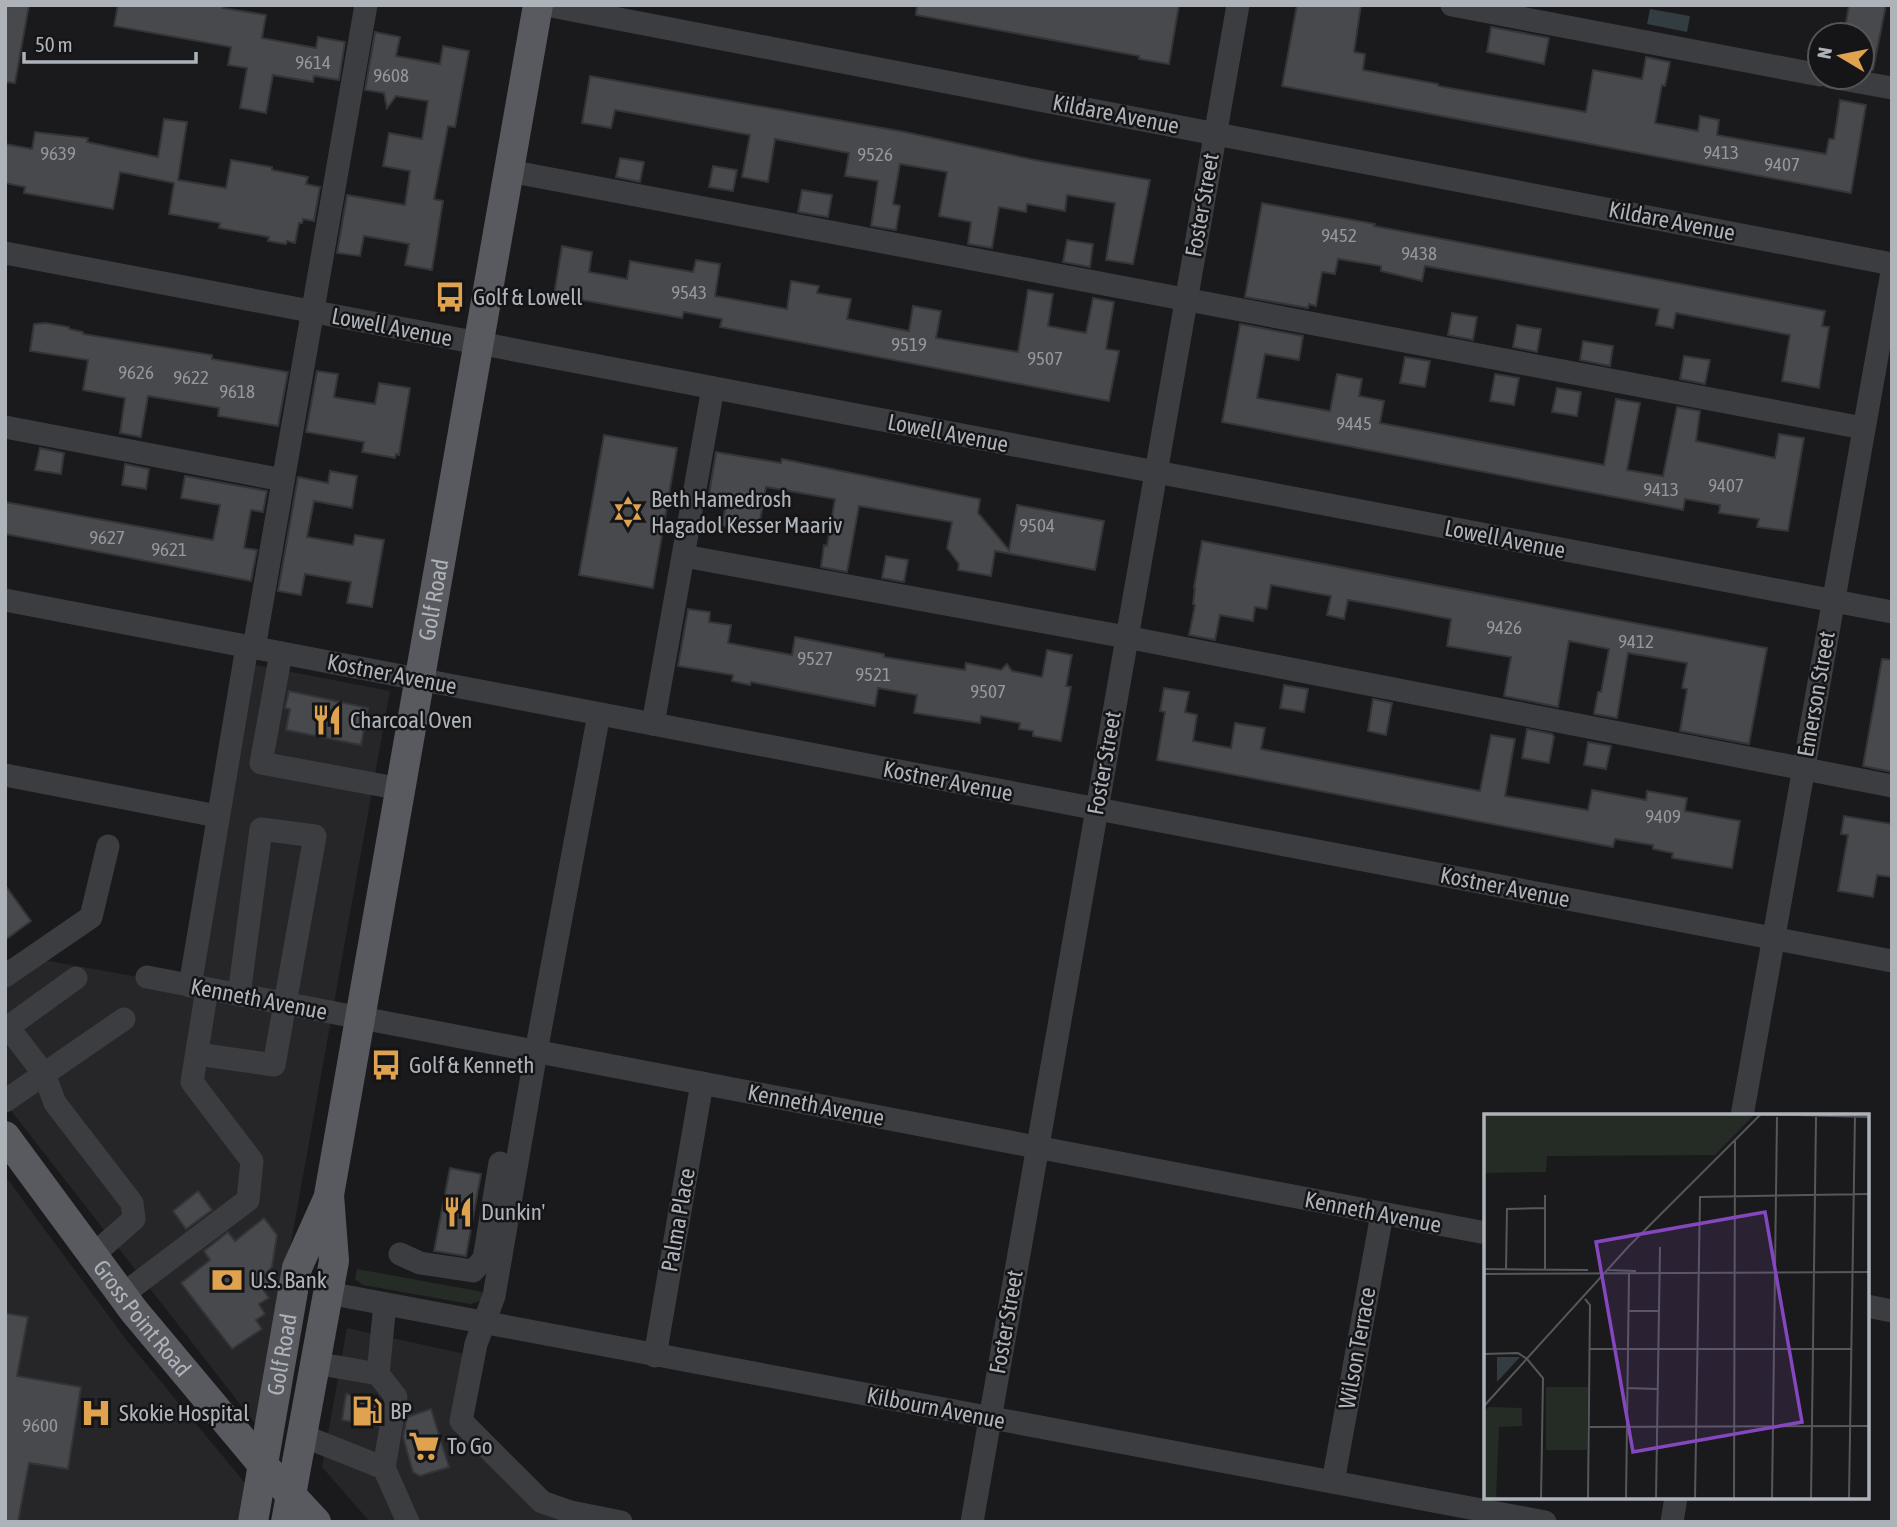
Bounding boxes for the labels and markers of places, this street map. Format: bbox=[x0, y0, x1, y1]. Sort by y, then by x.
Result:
bus stop icon: Golf & Lowell bbox=[433, 280, 467, 314]
place label: Golf & Lowell bbox=[473, 284, 582, 310]
place label: Beth Hamedrosh Hagadol Kesser Maariv bbox=[651, 486, 842, 538]
synagogue icon: Beth Hamedrosh Hagadol Kesser Maariv bbox=[611, 495, 645, 529]
restaurant icon: Charcoal Oven bbox=[310, 703, 344, 737]
place label: Charcoal Oven bbox=[350, 707, 473, 733]
bus stop icon: Golf & Kenneth bbox=[369, 1048, 403, 1082]
place label: Golf & Kenneth bbox=[409, 1052, 535, 1078]
restaurant icon: Dunkin' bbox=[441, 1195, 475, 1229]
place label: Dunkin' bbox=[481, 1199, 545, 1225]
bank icon: U.S. Bank bbox=[210, 1263, 244, 1297]
place label: U.S. Bank bbox=[250, 1267, 327, 1293]
fuel station icon: BP bbox=[350, 1394, 384, 1428]
hospital icon: Skokie Hospital bbox=[79, 1396, 113, 1430]
place label: BP bbox=[390, 1398, 412, 1424]
place label: Skokie Hospital bbox=[119, 1400, 249, 1426]
supermarket icon: To Go bbox=[407, 1429, 441, 1463]
place label: To Go bbox=[447, 1433, 493, 1459]

